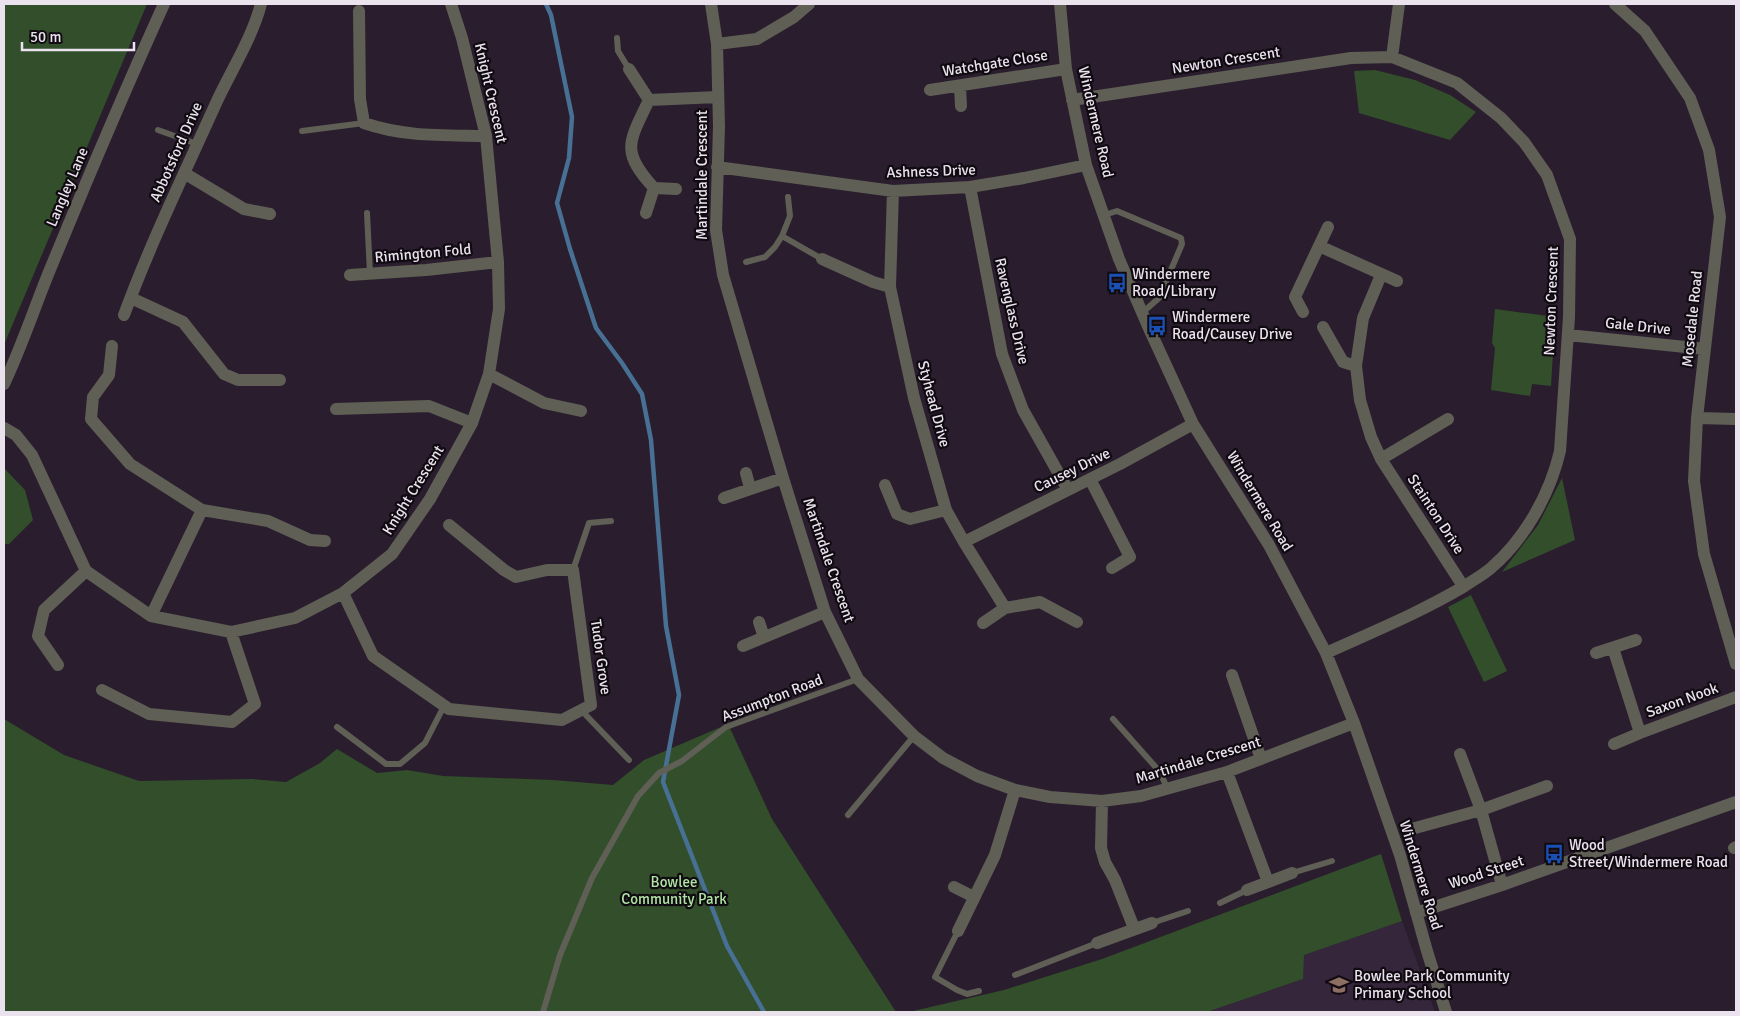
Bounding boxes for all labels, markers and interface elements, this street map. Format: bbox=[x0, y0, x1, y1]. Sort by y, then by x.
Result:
scale bar bbox=[22, 20, 135, 52]
text: 50 m bbox=[30, 28, 61, 46]
street label: Knight Crescent bbox=[471, 41, 511, 145]
street label: Newton Crescent bbox=[1171, 43, 1281, 77]
street label: Watchgate Close bbox=[941, 46, 1049, 80]
street label: Windermere Road bbox=[1074, 65, 1118, 179]
street label: Abbotsford Drive bbox=[146, 99, 206, 205]
street label: Martindale Crescent bbox=[693, 110, 711, 240]
street label: Langley Lane bbox=[42, 145, 92, 229]
street label: Ashness Drive bbox=[886, 160, 976, 182]
street label: Rimington Fold bbox=[374, 240, 472, 266]
street label: Newton Crescent bbox=[1540, 246, 1562, 356]
street label: Ravenglass Drive bbox=[991, 256, 1033, 366]
place label: Windermere Road/Library bbox=[1132, 265, 1216, 300]
street label: Mosedale Road bbox=[1678, 270, 1706, 368]
bus stop icon: Windermere Road/Library bbox=[1106, 272, 1128, 294]
place label: Windermere Road/Causey Drive bbox=[1172, 308, 1293, 343]
street label: Gale Drive bbox=[1604, 314, 1672, 338]
bus stop icon: Windermere Road/Causey Drive bbox=[1146, 315, 1168, 337]
street label: Styhead Drive bbox=[914, 359, 954, 449]
street label: Knight Crescent bbox=[378, 442, 448, 538]
street label: Causey Drive bbox=[1031, 444, 1113, 496]
street label: Windermere Road bbox=[1223, 448, 1297, 554]
street label: Stainton Drive bbox=[1404, 471, 1468, 557]
street label: Martindale Crescent bbox=[799, 496, 859, 624]
street label: Tudor Grove bbox=[587, 618, 615, 696]
street label: Assumpton Road bbox=[719, 670, 825, 726]
street label: Saxon Nook bbox=[1644, 679, 1721, 721]
street label: Martindale Crescent bbox=[1133, 732, 1263, 788]
street label: Windermere Road bbox=[1396, 818, 1446, 932]
place label: Wood Street/Windermere Road bbox=[1569, 836, 1728, 871]
bus stop icon: Wood Street/Windermere Road bbox=[1543, 843, 1565, 865]
street label: Wood Street bbox=[1446, 851, 1526, 893]
park label: Bowlee Community Park bbox=[621, 873, 727, 908]
place label: Bowlee Park Community Primary School bbox=[1354, 967, 1510, 1002]
school or university icon: Bowlee Park Community Primary School bbox=[1328, 974, 1350, 996]

